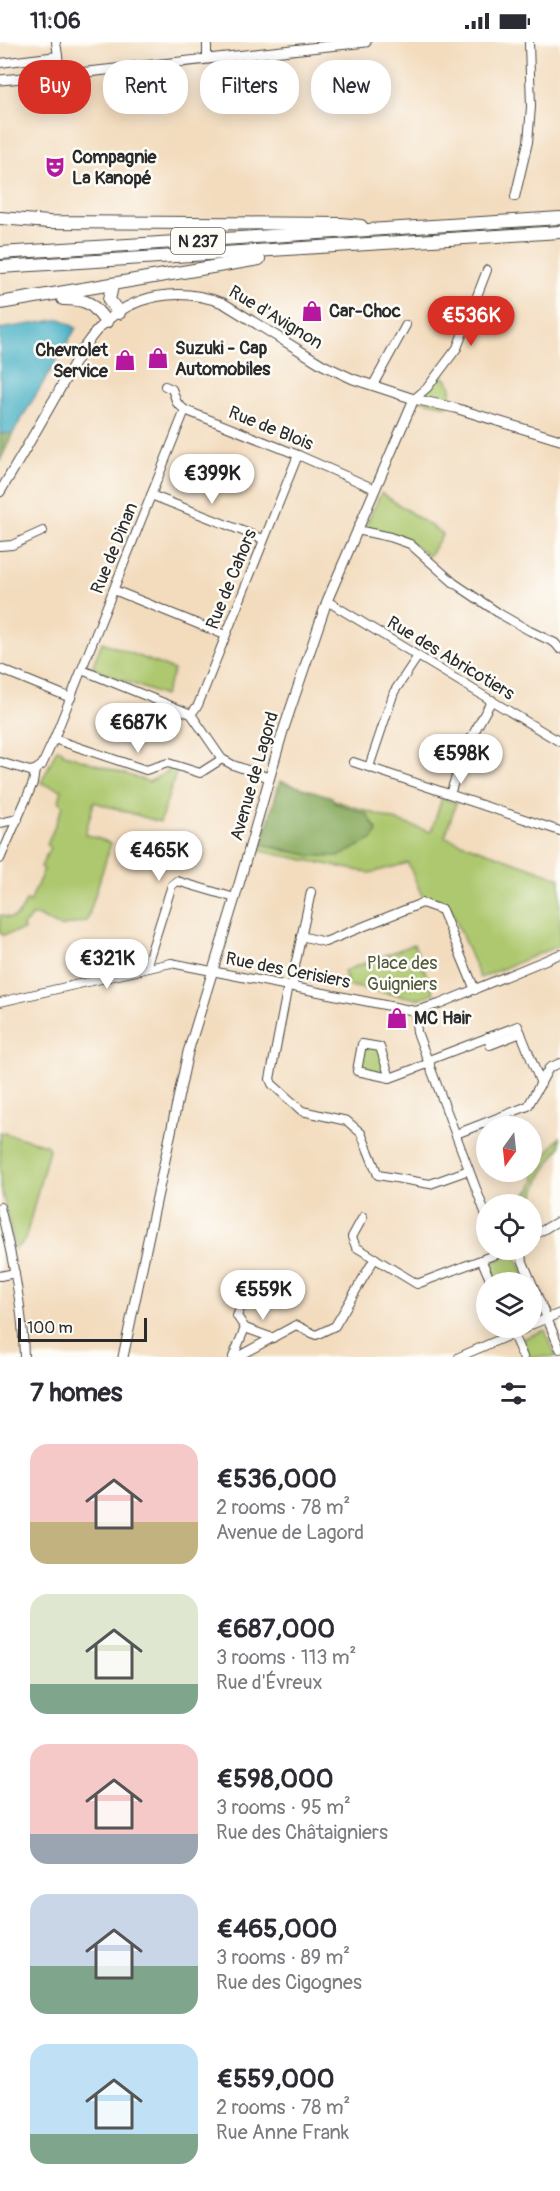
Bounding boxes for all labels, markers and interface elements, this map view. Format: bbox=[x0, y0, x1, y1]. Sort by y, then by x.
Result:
text: 11:06 bbox=[30, 7, 81, 35]
chip: Buy bbox=[18, 60, 91, 114]
chip: Rent bbox=[103, 60, 188, 114]
chip: Filters bbox=[200, 60, 299, 114]
chip: New bbox=[311, 60, 391, 114]
place label: Compagnie La Kanopé bbox=[72, 146, 158, 190]
theatre icon: Compagnie La Kanopé bbox=[43, 155, 67, 179]
road number: N 237 bbox=[171, 228, 225, 254]
street label: Rue d'Avignon bbox=[224, 280, 327, 355]
pin: €536K bbox=[429, 296, 513, 347]
shop icon: Car-Choc bbox=[300, 299, 324, 323]
place label: Car-Choc bbox=[329, 300, 401, 323]
text: €536K bbox=[442, 303, 500, 328]
place label: Suzuki - Cap Automobiles bbox=[175, 337, 271, 381]
place label: Chevrolet Service bbox=[35, 339, 109, 383]
shop icon: Suzuki - Cap Automobiles bbox=[146, 346, 170, 370]
shop icon: Chevrolet Service bbox=[113, 348, 137, 372]
street label: Rue de Blois bbox=[225, 401, 317, 456]
pin: €399K bbox=[170, 454, 254, 505]
text: €399K bbox=[183, 461, 241, 486]
street label: Rue de Dinan bbox=[86, 499, 143, 597]
street label: Rue de Cahors bbox=[201, 526, 262, 633]
street label: Rue des Abricotiers bbox=[383, 611, 519, 706]
pin: €687K bbox=[96, 703, 180, 754]
street label: Avenue de Lagord bbox=[225, 709, 284, 843]
text: €687K bbox=[109, 710, 167, 735]
pin: €598K bbox=[419, 734, 503, 785]
text: €598K bbox=[433, 741, 489, 766]
pin: €465K bbox=[117, 831, 201, 882]
text: €465K bbox=[129, 838, 189, 863]
pin: €321K bbox=[65, 939, 149, 990]
text: €321K bbox=[79, 946, 135, 971]
street label: Rue des Cerisiers bbox=[224, 947, 352, 994]
park label: Place des Guigniers bbox=[367, 952, 437, 996]
shop icon: MC Hair bbox=[385, 1006, 409, 1030]
place label: MC Hair bbox=[414, 1007, 472, 1030]
north arrow bbox=[476, 1116, 542, 1182]
map controls bbox=[476, 1116, 542, 1338]
button: locate bbox=[476, 1194, 542, 1260]
pin: €559K bbox=[221, 1270, 305, 1321]
button: layers bbox=[476, 1272, 542, 1338]
text: €559K bbox=[234, 1277, 292, 1302]
scale bar bbox=[18, 1315, 147, 1342]
text: 100 m bbox=[27, 1318, 73, 1338]
text: 7 homes bbox=[30, 1377, 122, 1409]
icon: filters bbox=[497, 1377, 530, 1410]
text: €536,000 bbox=[216, 1463, 337, 1495]
icon: home bbox=[78, 1468, 150, 1540]
text: 2 rooms · 78 m² bbox=[216, 1495, 350, 1520]
text: Avenue de Lagord bbox=[216, 1520, 364, 1545]
text: €687,000 bbox=[216, 1613, 335, 1645]
icon: home bbox=[78, 1618, 150, 1690]
text: 3 rooms · 113 m² bbox=[216, 1645, 356, 1670]
text: Rue d'Évreux bbox=[216, 1670, 322, 1695]
text: €598,000 bbox=[216, 1763, 334, 1795]
icon: home bbox=[78, 1768, 150, 1840]
text: 3 rooms · 95 m² bbox=[216, 1795, 351, 1820]
text: Rue des Châtaigniers bbox=[216, 1820, 388, 1845]
text: €465,000 bbox=[216, 1913, 337, 1945]
icon: home bbox=[78, 1918, 150, 1990]
text: 3 rooms · 89 m² bbox=[216, 1945, 350, 1970]
text: Rue des Cigognes bbox=[216, 1970, 362, 1995]
text: €559,000 bbox=[216, 2063, 335, 2095]
icon: home bbox=[78, 2068, 150, 2140]
text: 2 rooms · 78 m² bbox=[216, 2095, 350, 2120]
text: Rue Anne Frank bbox=[216, 2120, 349, 2145]

